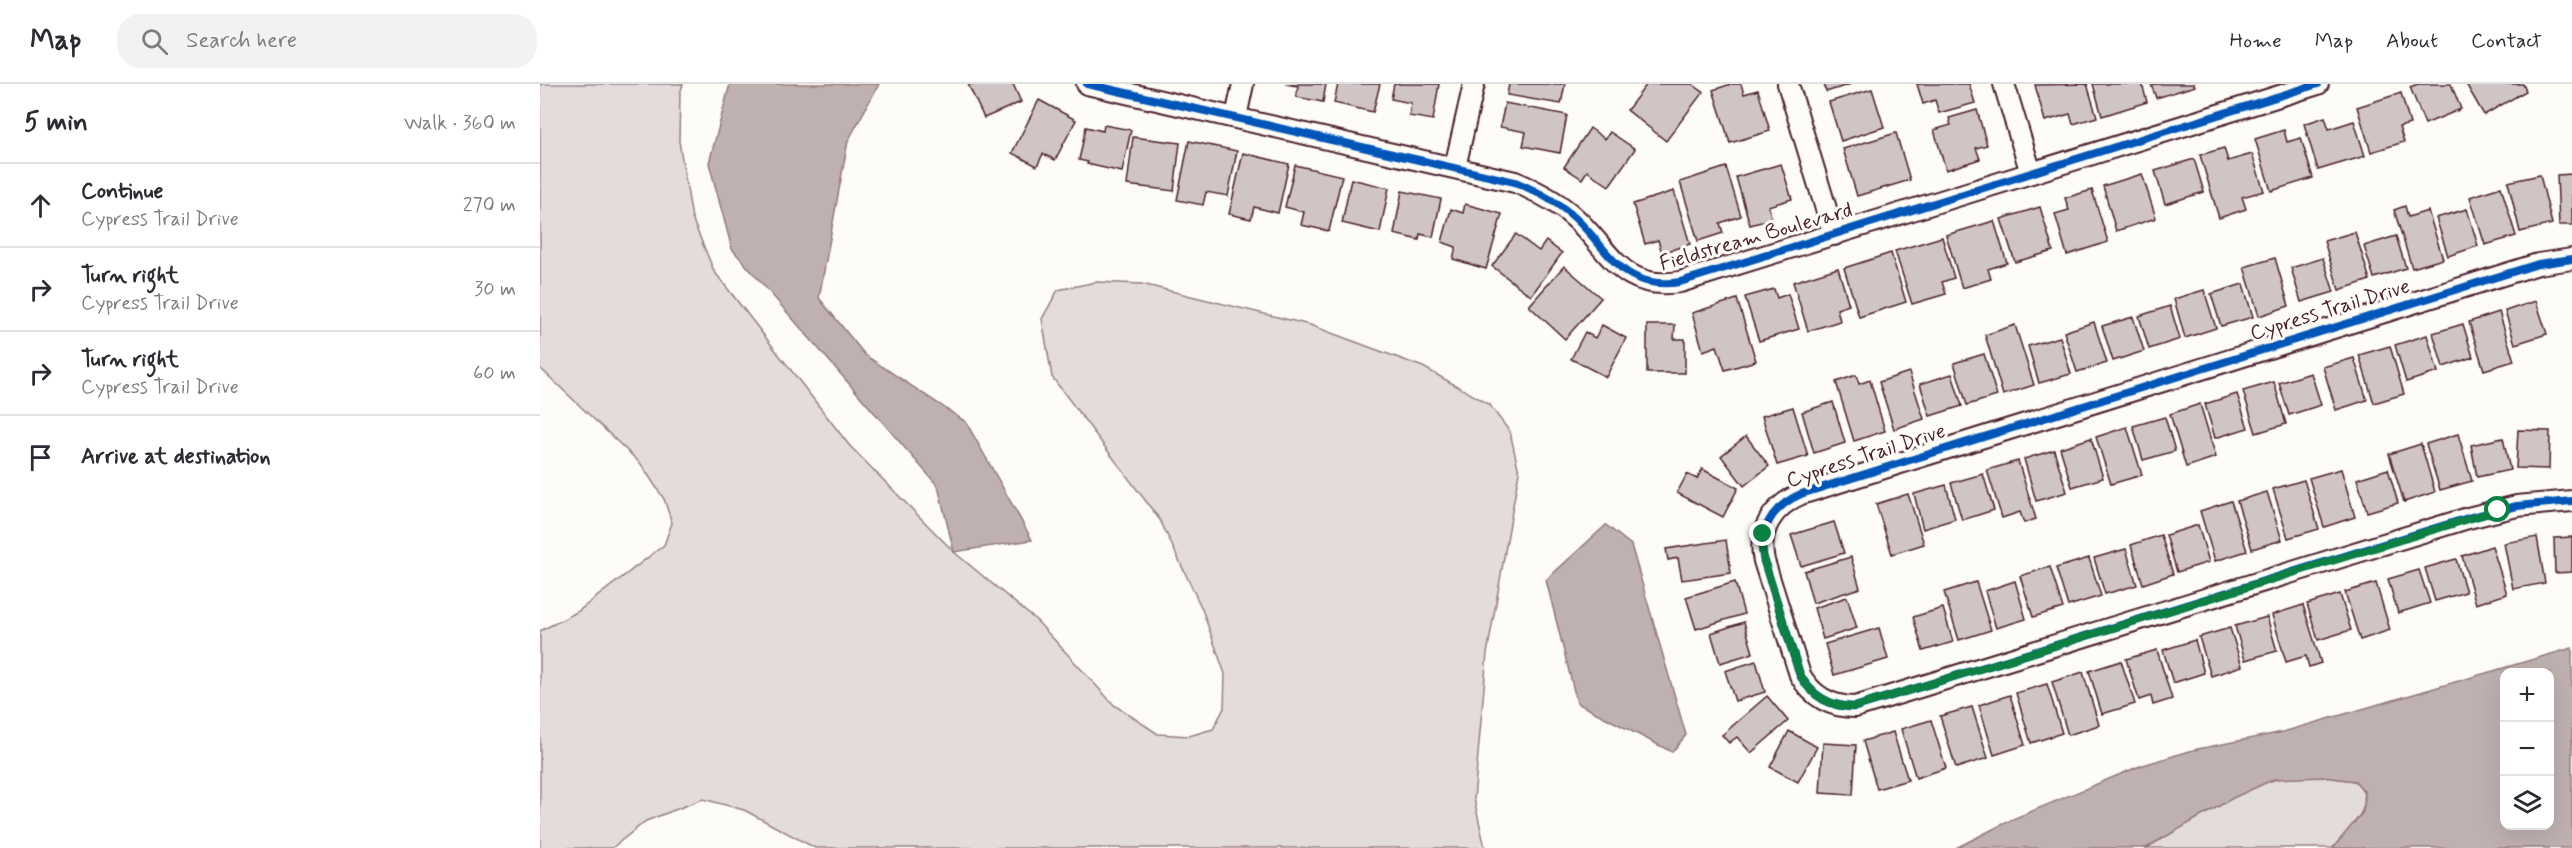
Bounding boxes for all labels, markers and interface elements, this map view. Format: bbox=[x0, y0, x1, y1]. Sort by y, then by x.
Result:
search box bbox=[117, 14, 537, 68]
text: Map bbox=[30, 23, 81, 60]
icon: search bbox=[138, 25, 171, 58]
text: Search here bbox=[186, 27, 297, 55]
text: Home bbox=[2230, 27, 2282, 55]
text: Map bbox=[2315, 27, 2353, 55]
text: About bbox=[2386, 27, 2438, 55]
text: Contact bbox=[2471, 27, 2542, 55]
text: 5 min bbox=[24, 106, 88, 140]
text: Walk · 360 m bbox=[404, 110, 516, 137]
text: Continue bbox=[81, 178, 163, 206]
icon: ahead bbox=[24, 189, 57, 222]
text: 270 m bbox=[463, 192, 516, 219]
street label: Fieldstream Boulevard bbox=[1656, 196, 1856, 278]
text: Cypress Trail Drive bbox=[81, 206, 239, 233]
text: Turn right bbox=[81, 262, 179, 290]
street label: Cypress Trail Drive bbox=[2247, 272, 2413, 348]
icon: right bbox=[24, 273, 57, 306]
text: 30 m bbox=[474, 276, 516, 303]
text: Cypress Trail Drive bbox=[81, 290, 239, 317]
text: Turn right bbox=[81, 346, 179, 374]
icon: right bbox=[24, 357, 57, 390]
text: 60 m bbox=[473, 360, 516, 387]
text: Cypress Trail Drive bbox=[81, 374, 239, 401]
street label: Cypress Trail Drive bbox=[1783, 417, 1949, 495]
icon: arrive bbox=[24, 441, 57, 474]
text: Arrive at destination bbox=[81, 443, 271, 471]
route start bbox=[2484, 496, 2510, 522]
route end bbox=[1749, 520, 1775, 546]
map controls bbox=[2500, 668, 2554, 830]
button: + bbox=[2500, 668, 2554, 722]
button: − bbox=[2500, 722, 2554, 776]
button: layers bbox=[2500, 776, 2554, 830]

